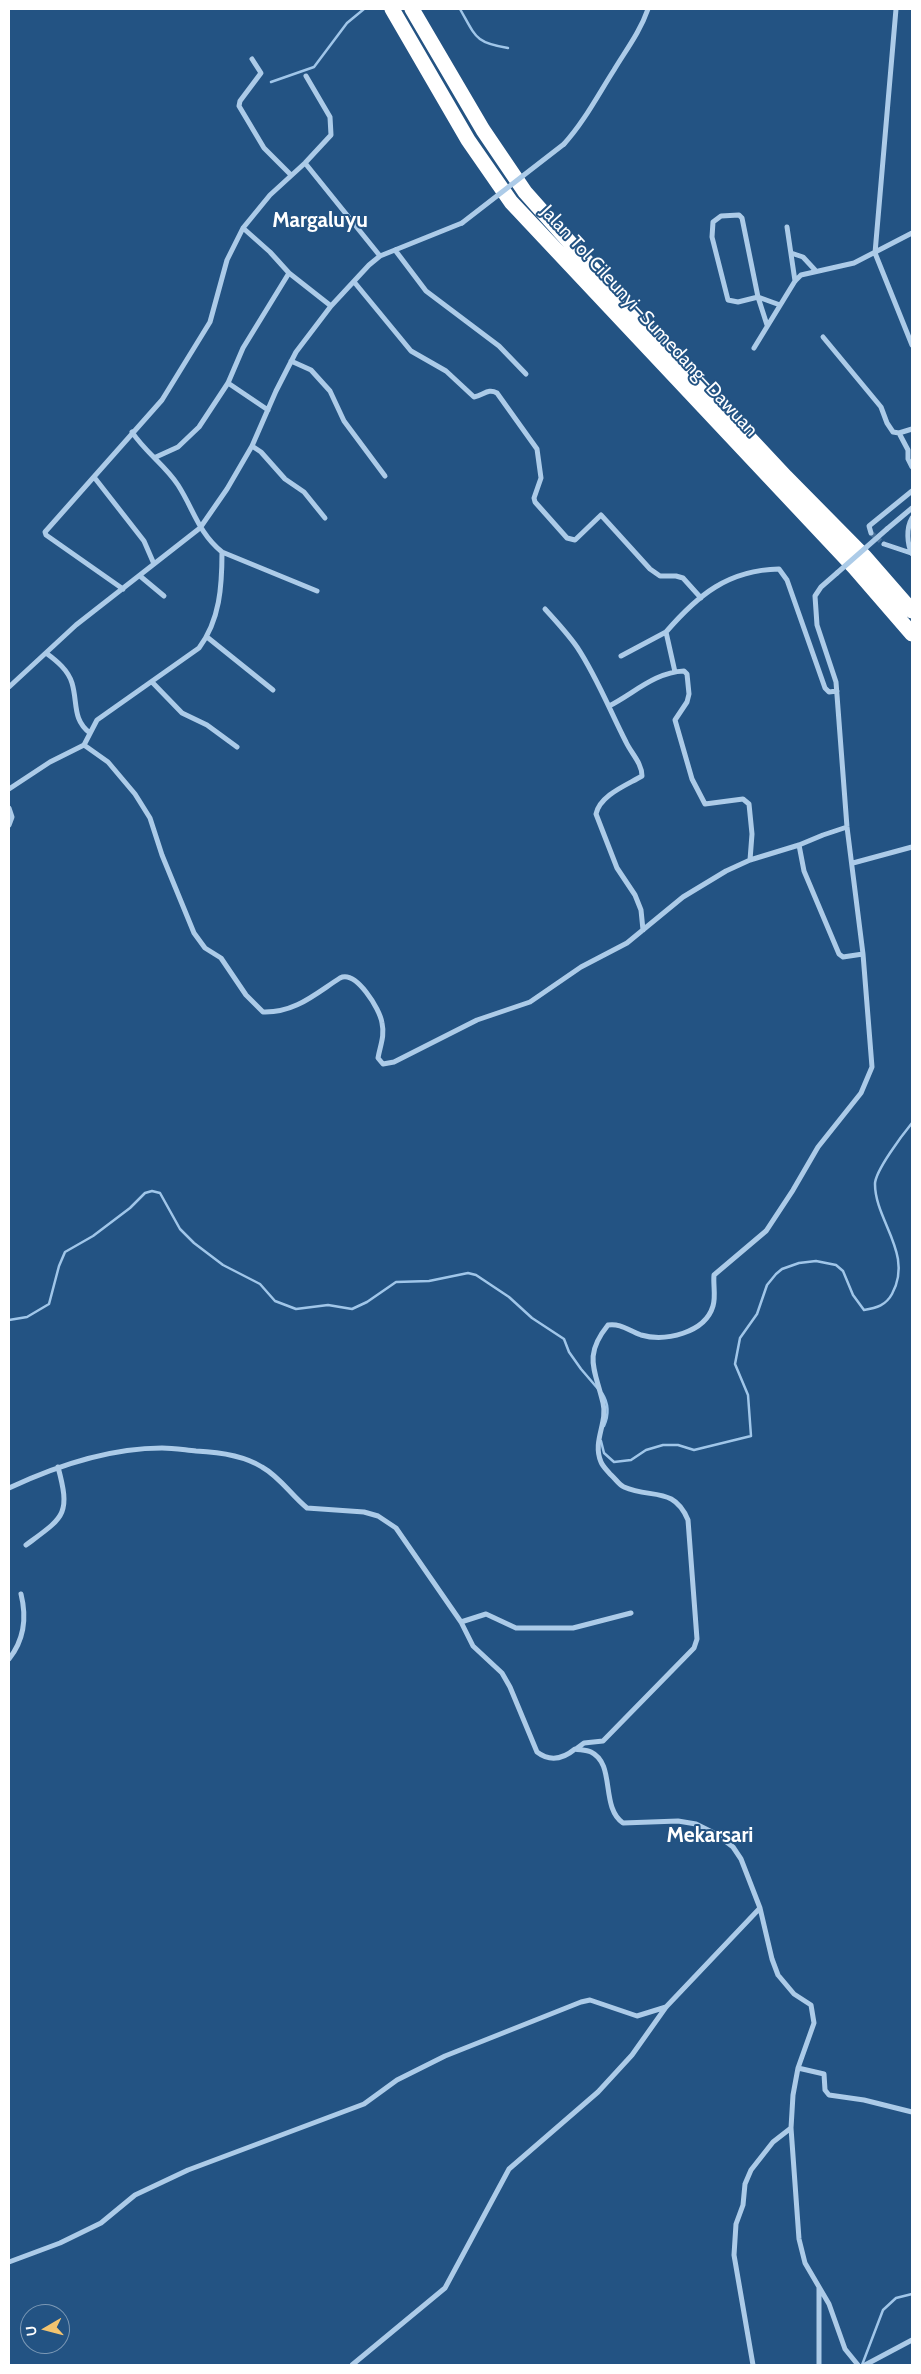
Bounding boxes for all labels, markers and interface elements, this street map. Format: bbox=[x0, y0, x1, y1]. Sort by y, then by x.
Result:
street label: Jalan Tol Cileunyi–Sumedang–Dawuan bbox=[536, 201, 762, 441]
district label: Margaluyu bbox=[272, 208, 368, 234]
district label: Mekarsari bbox=[667, 1823, 753, 1849]
north arrow bbox=[20, 2304, 70, 2354]
text: U bbox=[22, 2325, 41, 2337]

